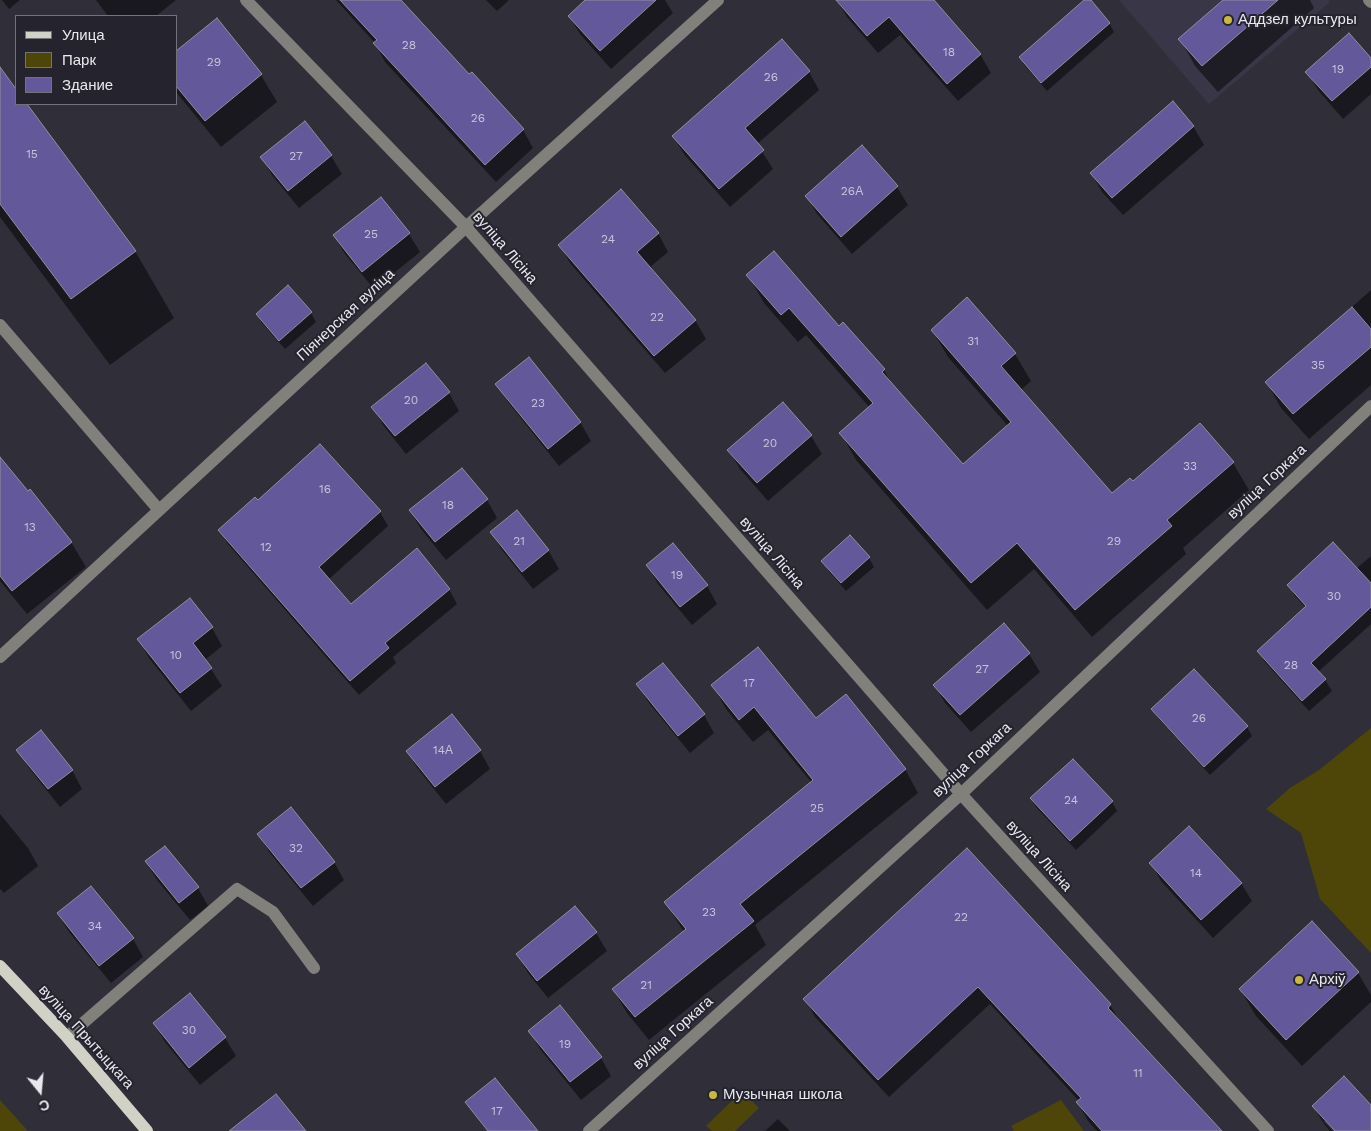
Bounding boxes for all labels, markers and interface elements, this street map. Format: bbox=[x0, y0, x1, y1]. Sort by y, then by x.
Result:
place label: Аддзел культуры bbox=[1238, 11, 1357, 29]
marker: Аддзел культуры bbox=[1222, 14, 1234, 26]
legend bbox=[15, 15, 178, 105]
text: Улица bbox=[62, 26, 105, 44]
house number: 28 bbox=[402, 38, 416, 52]
house number: 18 bbox=[943, 45, 955, 59]
text: Парк bbox=[62, 51, 96, 69]
house number: 29 bbox=[207, 55, 221, 69]
house number: 19 bbox=[1332, 62, 1344, 76]
house number: 26 bbox=[764, 70, 778, 84]
text: Здание bbox=[62, 76, 113, 94]
house number: 26 bbox=[471, 111, 485, 125]
house number: 15 bbox=[26, 147, 38, 161]
house number: 27 bbox=[289, 149, 303, 163]
house number: 26А bbox=[841, 184, 863, 198]
street label: вуліца Лісіна bbox=[469, 208, 541, 288]
house number: 25 bbox=[364, 227, 378, 241]
house number: 24 bbox=[601, 232, 615, 246]
street label: Піянерская вуліца bbox=[293, 265, 399, 365]
house number: 22 bbox=[650, 310, 664, 324]
house number: 31 bbox=[967, 334, 979, 348]
house number: 35 bbox=[1311, 358, 1325, 372]
house number: 20 bbox=[404, 393, 418, 407]
house number: 23 bbox=[531, 396, 545, 410]
house number: 20 bbox=[763, 436, 777, 450]
street label: вуліца Горкага bbox=[1224, 441, 1310, 523]
house number: 33 bbox=[1183, 459, 1197, 473]
house number: 16 bbox=[319, 482, 331, 496]
house number: 18 bbox=[442, 498, 454, 512]
street label: вуліца Лісіна bbox=[736, 513, 808, 593]
house number: 13 bbox=[24, 520, 36, 534]
house number: 21 bbox=[513, 534, 525, 548]
house number: 29 bbox=[1107, 534, 1121, 548]
house number: 12 bbox=[260, 540, 272, 554]
house number: 19 bbox=[671, 568, 683, 582]
house number: 30 bbox=[1327, 589, 1341, 603]
house number: 10 bbox=[170, 648, 182, 662]
house number: 28 bbox=[1284, 658, 1298, 672]
house number: 27 bbox=[975, 662, 989, 676]
house number: 17 bbox=[743, 676, 755, 690]
house number: 26 bbox=[1192, 711, 1206, 725]
street label: вуліца Горкага bbox=[929, 719, 1015, 801]
house number: 14А bbox=[433, 743, 453, 757]
house number: 24 bbox=[1064, 793, 1078, 807]
house number: 25 bbox=[810, 801, 824, 815]
street label: вуліца Лісіна bbox=[1002, 817, 1076, 895]
house number: 32 bbox=[289, 841, 303, 855]
house number: 14 bbox=[1190, 866, 1202, 880]
house number: 23 bbox=[702, 905, 716, 919]
house number: 22 bbox=[954, 910, 968, 924]
house number: 34 bbox=[88, 919, 102, 933]
place label: Архіў bbox=[1309, 971, 1346, 989]
marker: Архіў bbox=[1293, 974, 1305, 986]
house number: 21 bbox=[640, 978, 652, 992]
street label: вуліца Прытыцкага bbox=[35, 981, 137, 1093]
street label: вуліца Горкага bbox=[629, 992, 717, 1074]
house number: 30 bbox=[182, 1023, 196, 1037]
house number: 19 bbox=[559, 1037, 571, 1051]
north arrow bbox=[15, 1066, 65, 1116]
house number: 11 bbox=[1133, 1066, 1143, 1080]
place label: Музычная школа bbox=[723, 1086, 842, 1104]
marker: Музычная школа bbox=[707, 1089, 719, 1101]
text: С bbox=[37, 1096, 52, 1114]
house number: 17 bbox=[491, 1104, 503, 1118]

